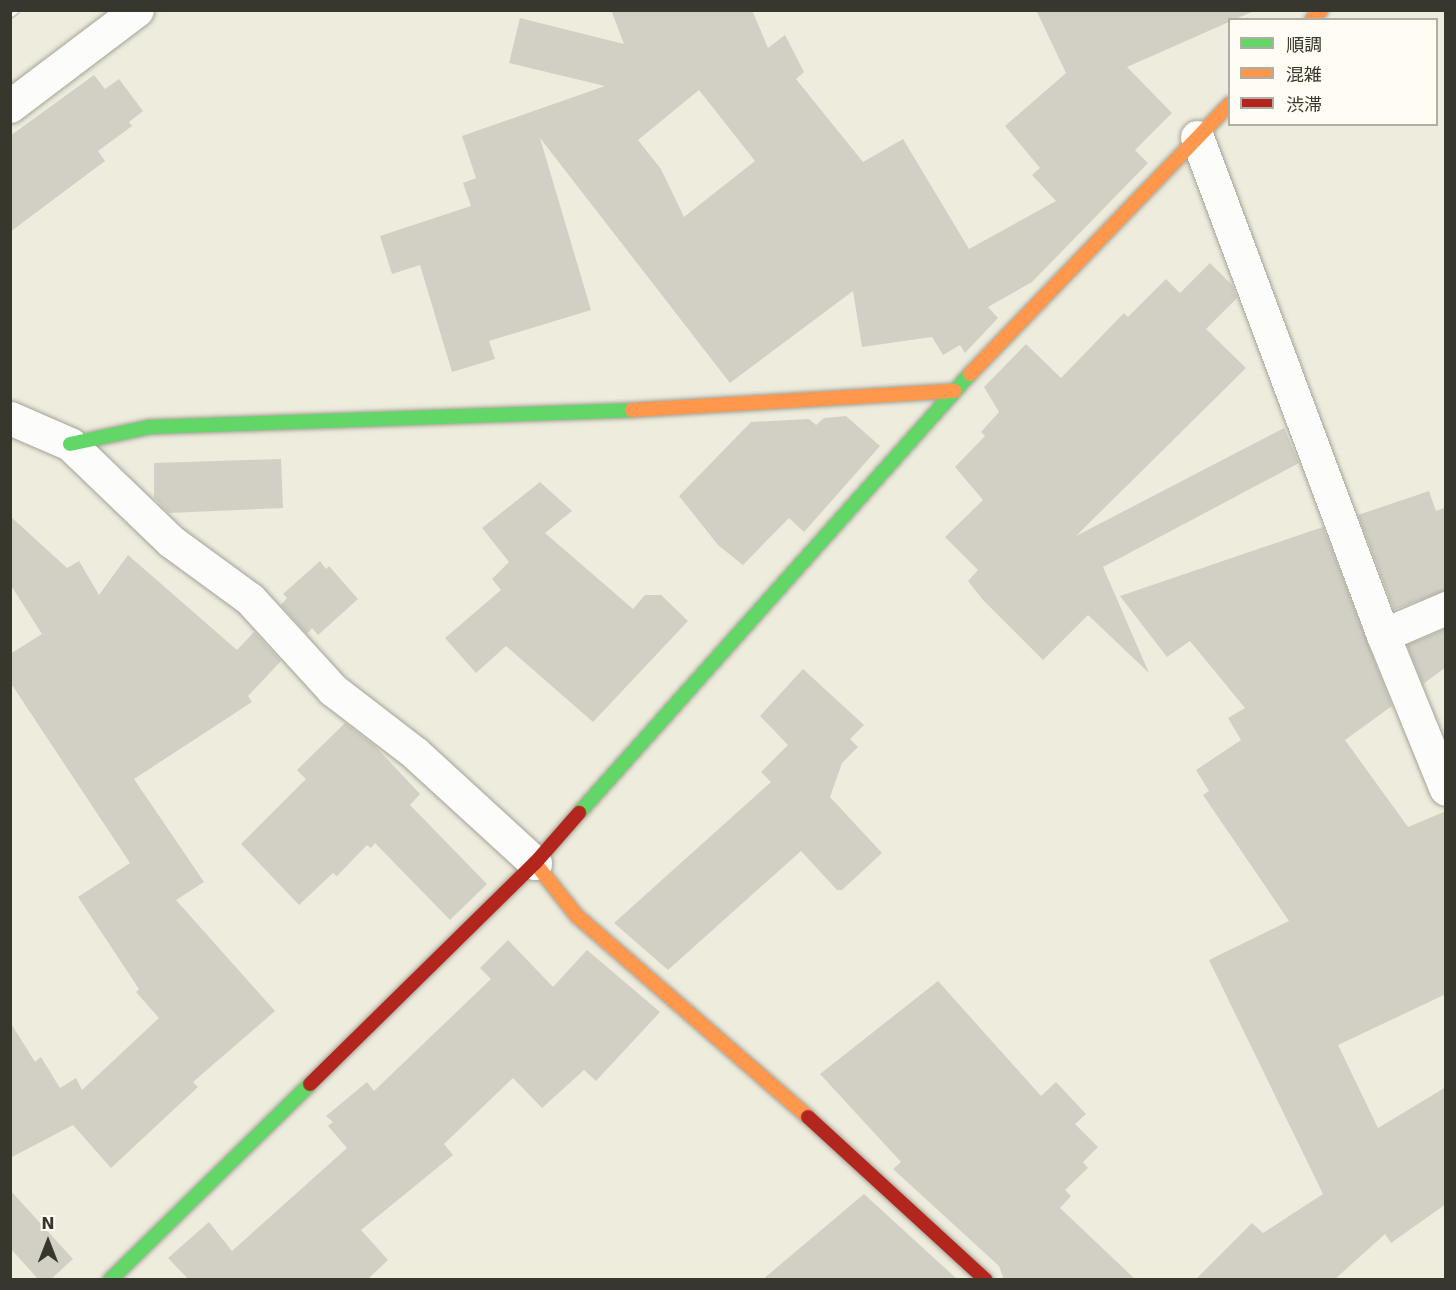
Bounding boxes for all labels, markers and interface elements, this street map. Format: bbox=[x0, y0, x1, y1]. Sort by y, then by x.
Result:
legend bbox=[1228, 18, 1438, 126]
text: 順調 bbox=[1286, 34, 1322, 55]
text: 混雑 bbox=[1286, 64, 1322, 85]
text: 渋滞 bbox=[1286, 94, 1322, 115]
north arrow bbox=[18, 1212, 78, 1272]
text: N bbox=[41, 1214, 55, 1233]

